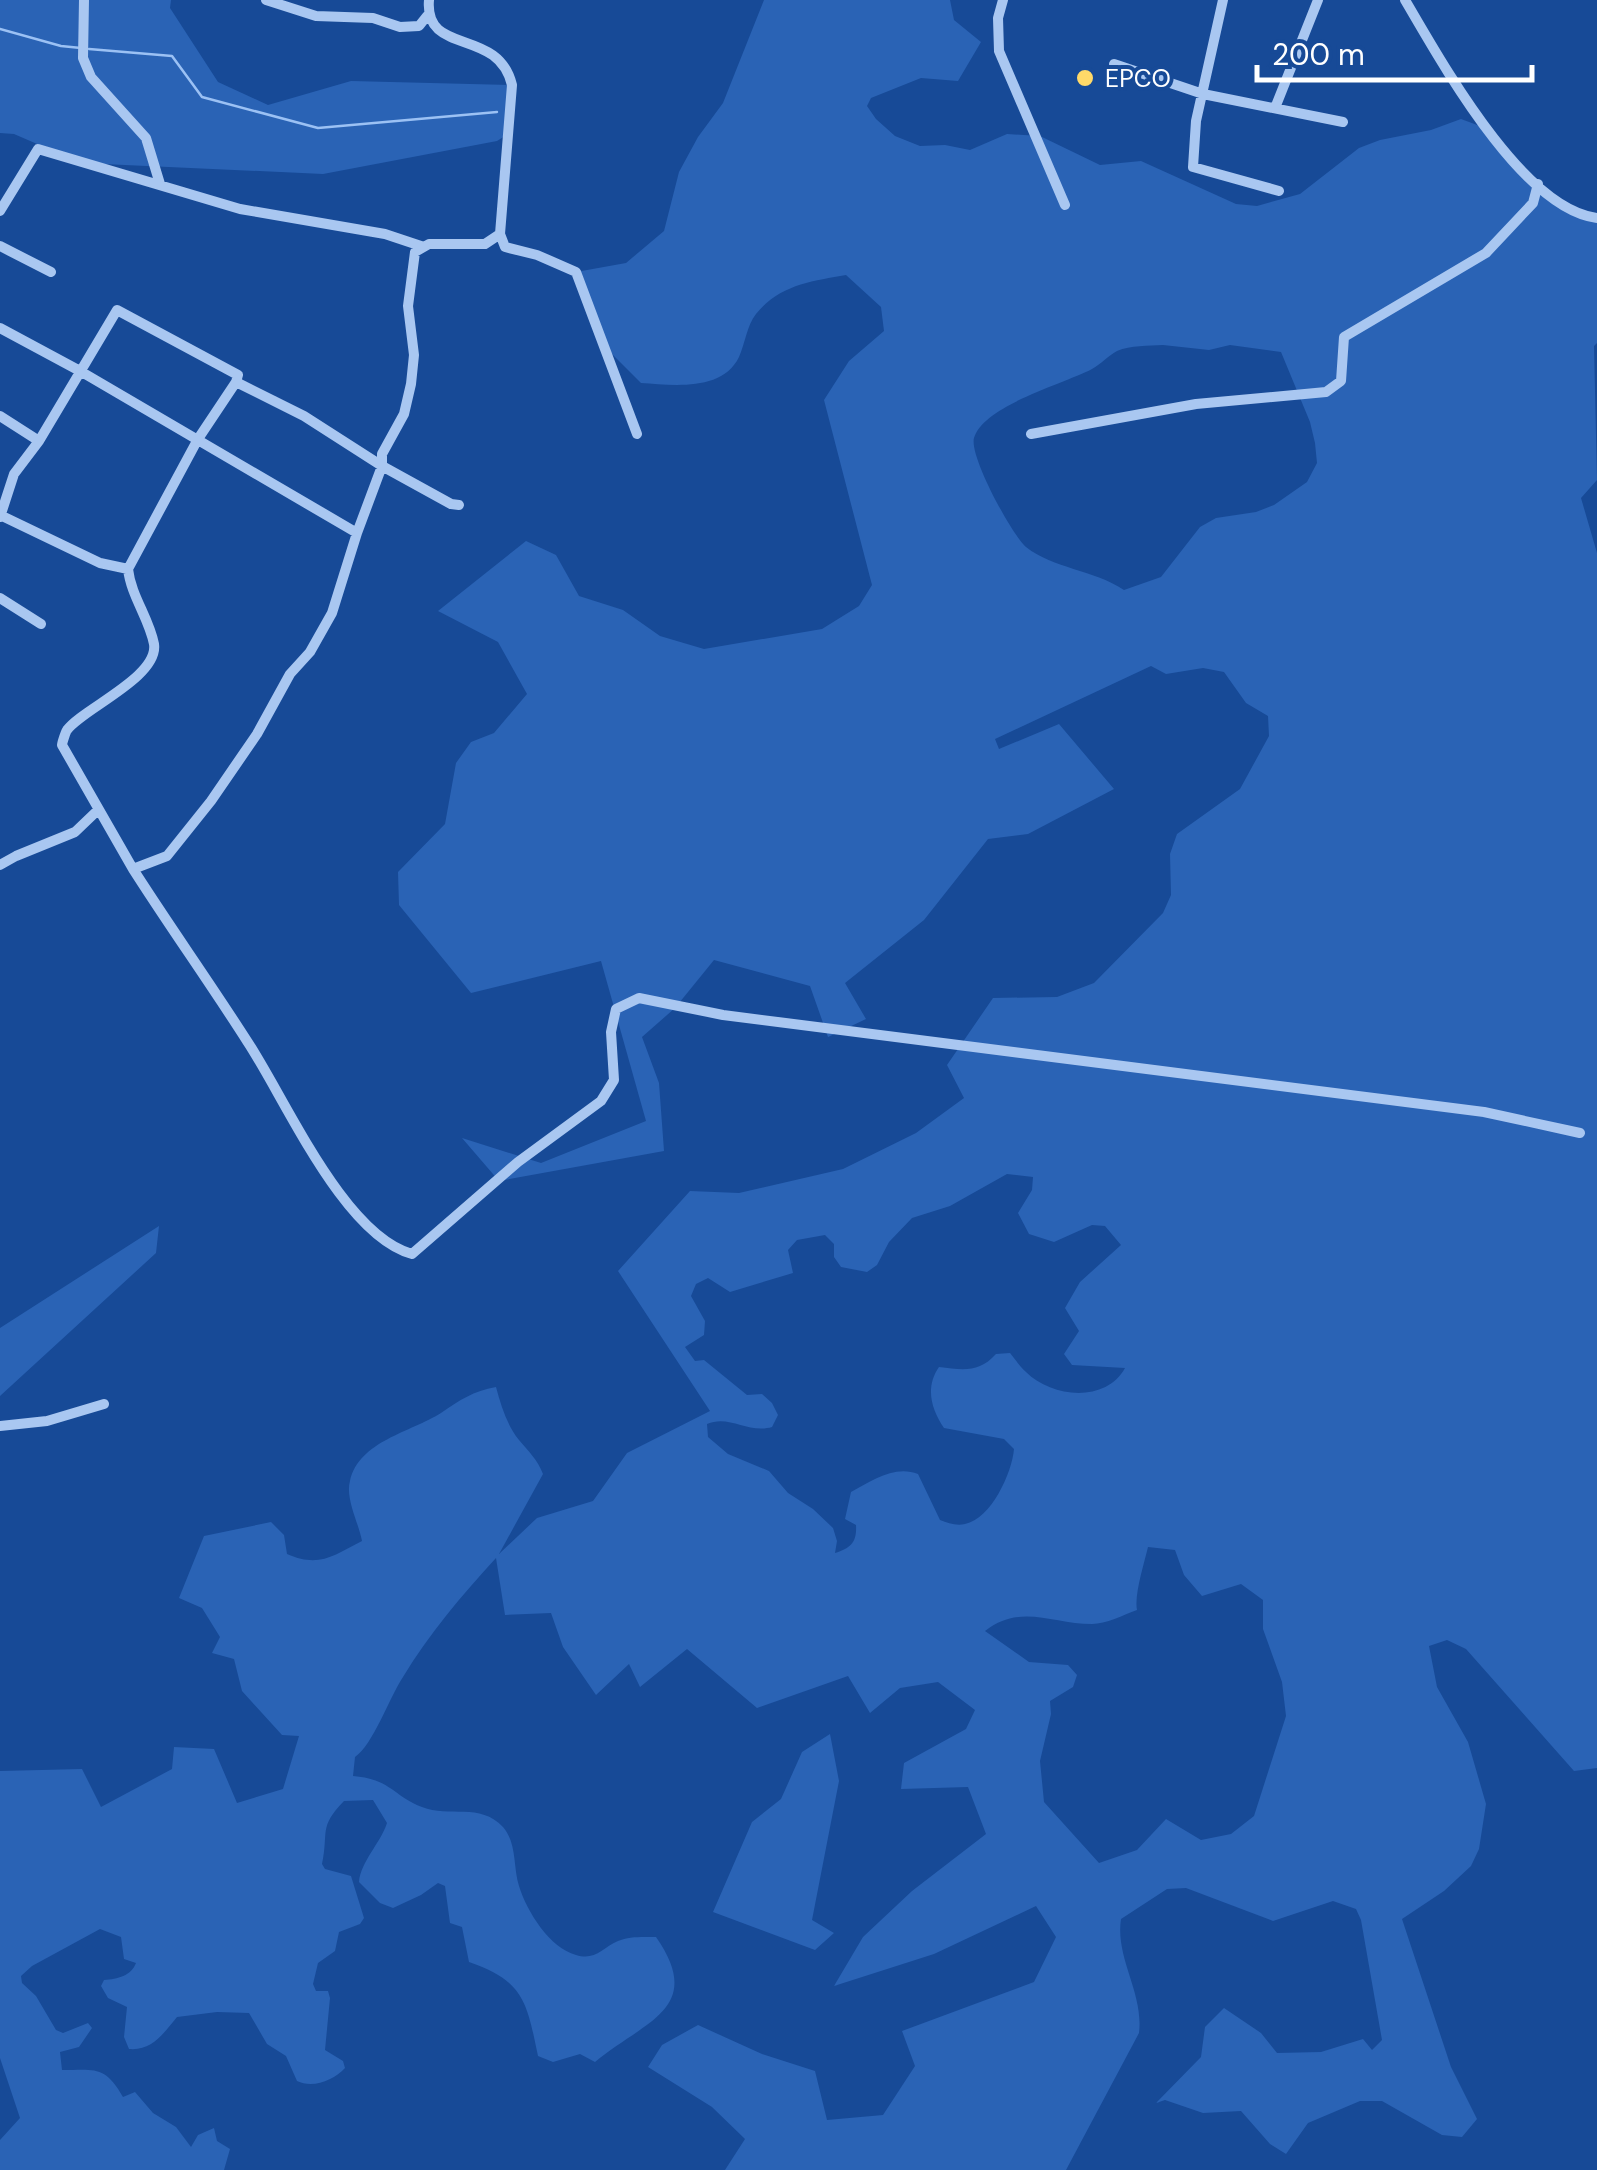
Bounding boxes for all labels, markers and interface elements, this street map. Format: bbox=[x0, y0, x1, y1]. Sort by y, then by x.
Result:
scale bar bbox=[1257, 20, 1532, 82]
text: 200 m bbox=[1272, 35, 1365, 74]
place label: EPCO bbox=[1105, 62, 1171, 95]
marker: EPCO bbox=[1074, 67, 1096, 89]

